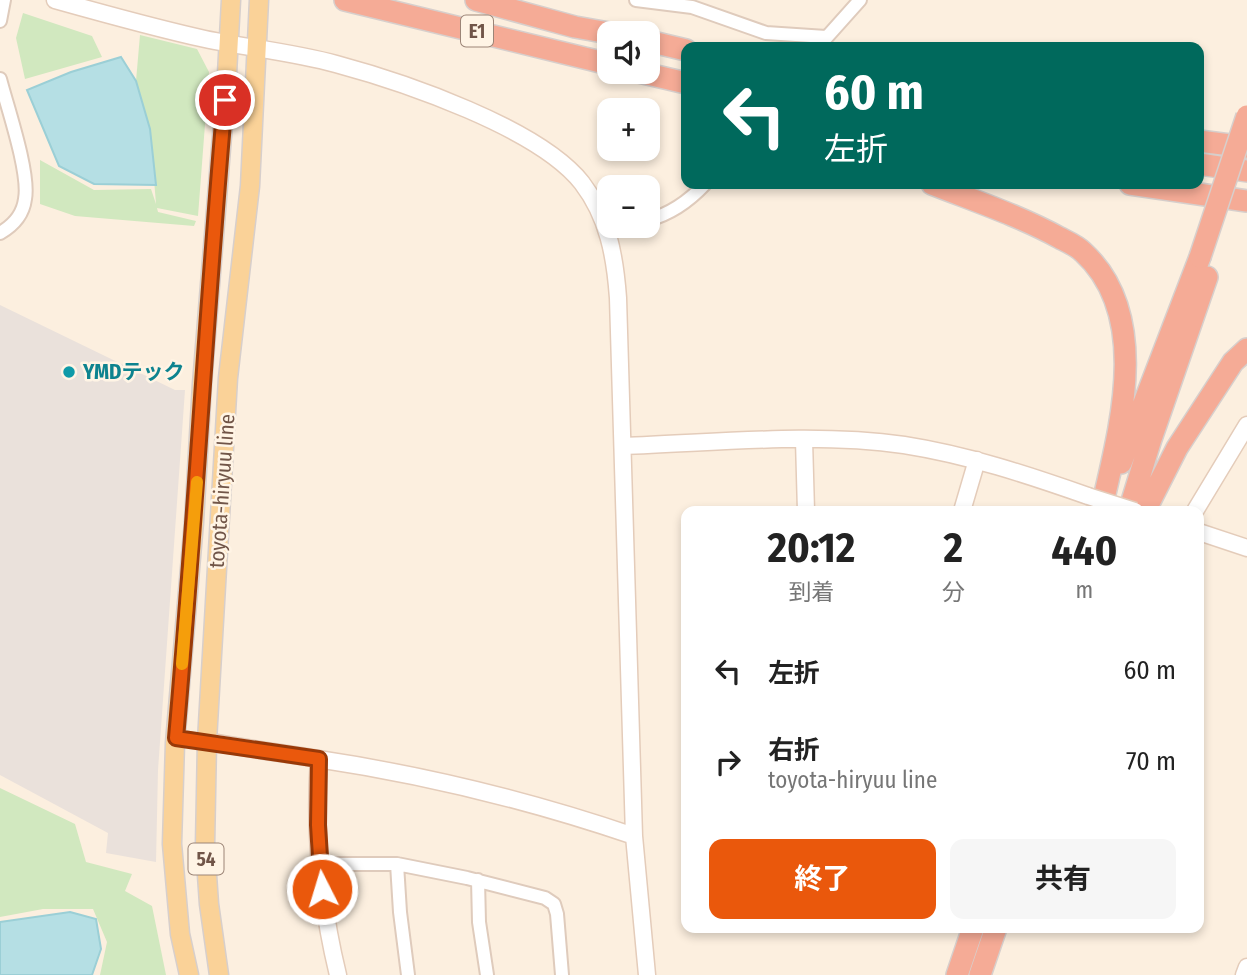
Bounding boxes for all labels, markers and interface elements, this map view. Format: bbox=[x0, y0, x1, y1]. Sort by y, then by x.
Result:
road number: E1 bbox=[461, 16, 493, 46]
map controls bbox=[597, 21, 660, 238]
button: sound bbox=[597, 21, 660, 84]
text: 60 m bbox=[824, 63, 924, 122]
pin bbox=[195, 70, 255, 130]
icon: left bbox=[709, 70, 800, 161]
icon: arrive bbox=[206, 81, 244, 119]
button: + bbox=[597, 98, 660, 161]
text: 左折 bbox=[824, 130, 888, 168]
button: − bbox=[597, 175, 660, 238]
place label: YMDテック bbox=[82, 359, 185, 385]
marker: YMDテック bbox=[61, 364, 77, 380]
street label: toyota-hiryuu line bbox=[204, 413, 240, 569]
text: 20:12 bbox=[768, 523, 855, 573]
text: 2 bbox=[944, 523, 963, 573]
text: 440 bbox=[1051, 526, 1117, 576]
text: m bbox=[1076, 576, 1093, 604]
text: 到着 bbox=[788, 578, 834, 606]
text: 分 bbox=[942, 578, 965, 606]
icon: left bbox=[709, 652, 747, 690]
text: 60 m bbox=[1123, 655, 1176, 686]
text: 左折 bbox=[768, 658, 820, 689]
text: 右折 bbox=[768, 735, 820, 766]
icon: right bbox=[709, 743, 747, 781]
text: 70 m bbox=[1126, 746, 1176, 777]
text: toyota-hiryuu line bbox=[768, 766, 937, 794]
button: 終了 bbox=[709, 839, 936, 919]
button: 共有 bbox=[950, 839, 1176, 919]
road number: 54 bbox=[188, 844, 224, 874]
position arrow bbox=[285, 852, 359, 926]

